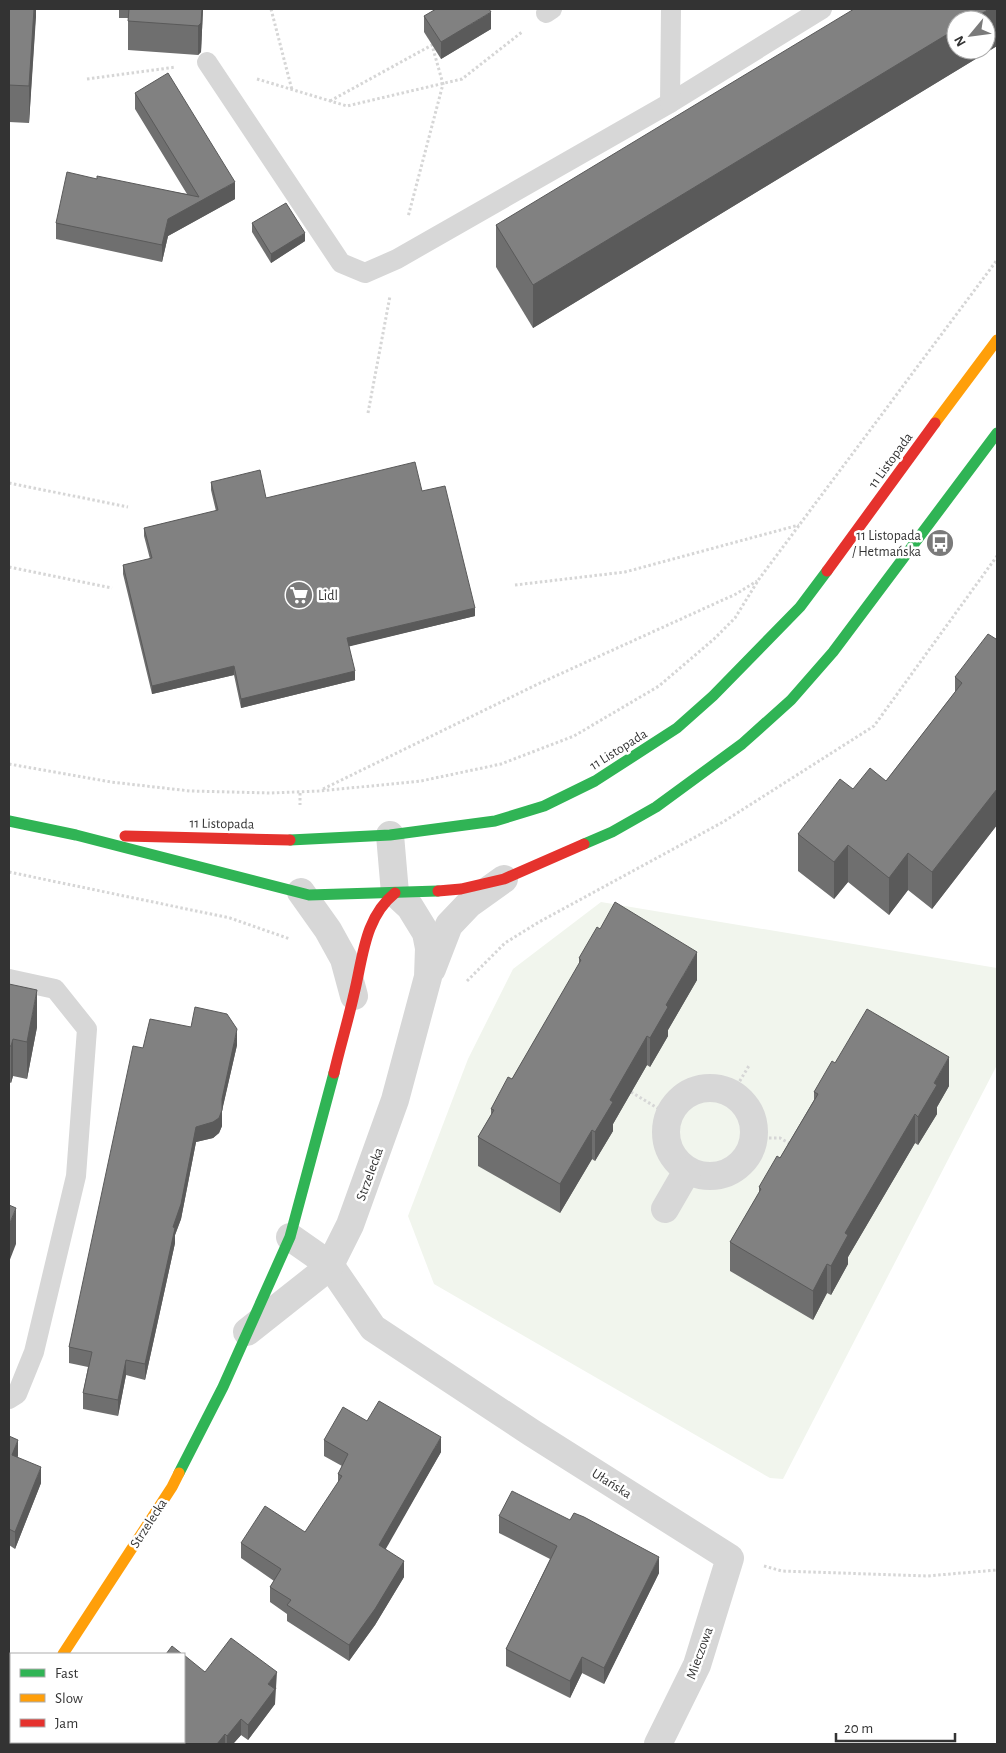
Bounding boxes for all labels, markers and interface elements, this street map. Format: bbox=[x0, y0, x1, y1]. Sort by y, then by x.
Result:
north arrow bbox=[946, 10, 996, 60]
text: N bbox=[952, 33, 969, 48]
street label: 11 Listopada bbox=[866, 430, 916, 491]
bus stop icon: 11 Listopada / Hetmańska bbox=[925, 528, 955, 558]
place label: 11 Listopada / Hetmańska bbox=[852, 529, 922, 559]
supermarket icon: Lidl bbox=[284, 580, 314, 610]
place label: Lidl bbox=[318, 589, 338, 603]
street label: 11 Listopada bbox=[587, 726, 650, 773]
street label: 11 Listopada bbox=[189, 816, 255, 832]
street label: Strzelecka bbox=[354, 1145, 386, 1203]
street label: Ułańska bbox=[589, 1466, 634, 1502]
street label: Strzelecka bbox=[128, 1496, 170, 1551]
street label: Mieczowa bbox=[684, 1625, 716, 1681]
legend bbox=[10, 1653, 185, 1743]
text: Fast bbox=[55, 1666, 79, 1681]
text: Slow bbox=[55, 1691, 83, 1706]
scale bar bbox=[836, 1710, 955, 1742]
text: Jam bbox=[55, 1716, 78, 1731]
text: 20 m bbox=[844, 1721, 873, 1736]

